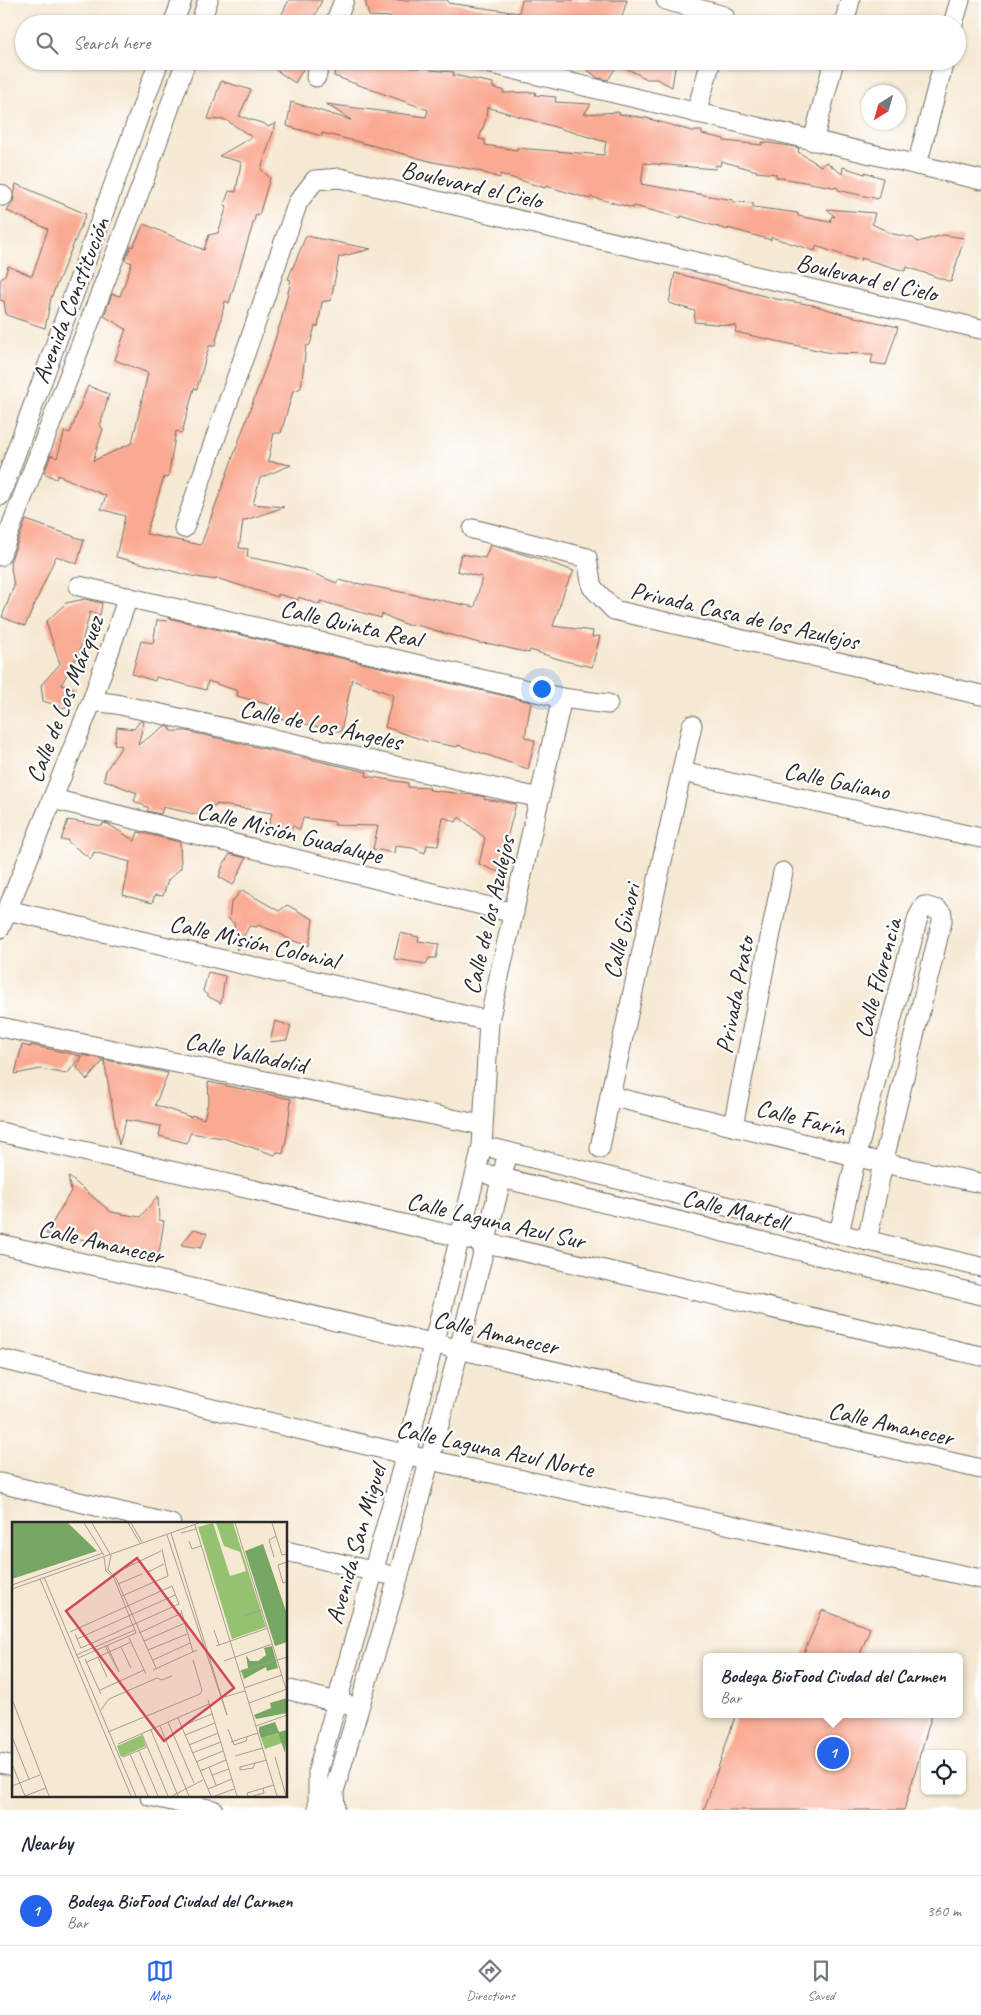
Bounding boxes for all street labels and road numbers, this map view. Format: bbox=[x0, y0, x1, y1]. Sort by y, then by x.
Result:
street label: Boulevard el Cielo bbox=[398, 153, 548, 217]
street label: Avenida Constitución bbox=[25, 212, 118, 388]
street label: Boulevard el Cielo bbox=[793, 246, 943, 310]
street label: Privada Casa de los Azulejos bbox=[628, 574, 864, 658]
street label: Calle Quinta Real bbox=[277, 592, 429, 657]
street label: Calle de Los Márquez bbox=[18, 609, 112, 787]
street label: Calle de Los Ángeles bbox=[237, 692, 407, 758]
street label: Calle Galiano bbox=[781, 754, 894, 808]
street label: Calle Misión Guadalupe bbox=[194, 794, 388, 872]
street label: Calle de los Azulejos bbox=[455, 831, 523, 997]
street label: Calle Ginori bbox=[596, 878, 649, 982]
street label: Calle Misión Colonial bbox=[166, 907, 346, 978]
street label: Calle Florencia bbox=[847, 912, 910, 1042]
street label: Privada Prato bbox=[708, 931, 763, 1056]
street label: Calle Valladolid bbox=[182, 1024, 314, 1082]
street label: Calle Farín bbox=[753, 1091, 850, 1145]
street label: Calle Martell bbox=[679, 1181, 795, 1240]
street label: Calle Laguna Azul Sur bbox=[404, 1185, 591, 1258]
street label: Calle Amanecer bbox=[35, 1212, 168, 1272]
street label: Calle Amanecer bbox=[430, 1303, 563, 1363]
street label: Calle Amanecer bbox=[825, 1394, 958, 1454]
street label: Calle Laguna Azul Norte bbox=[393, 1412, 598, 1486]
street label: Avenida San Miguel bbox=[318, 1456, 395, 1628]

